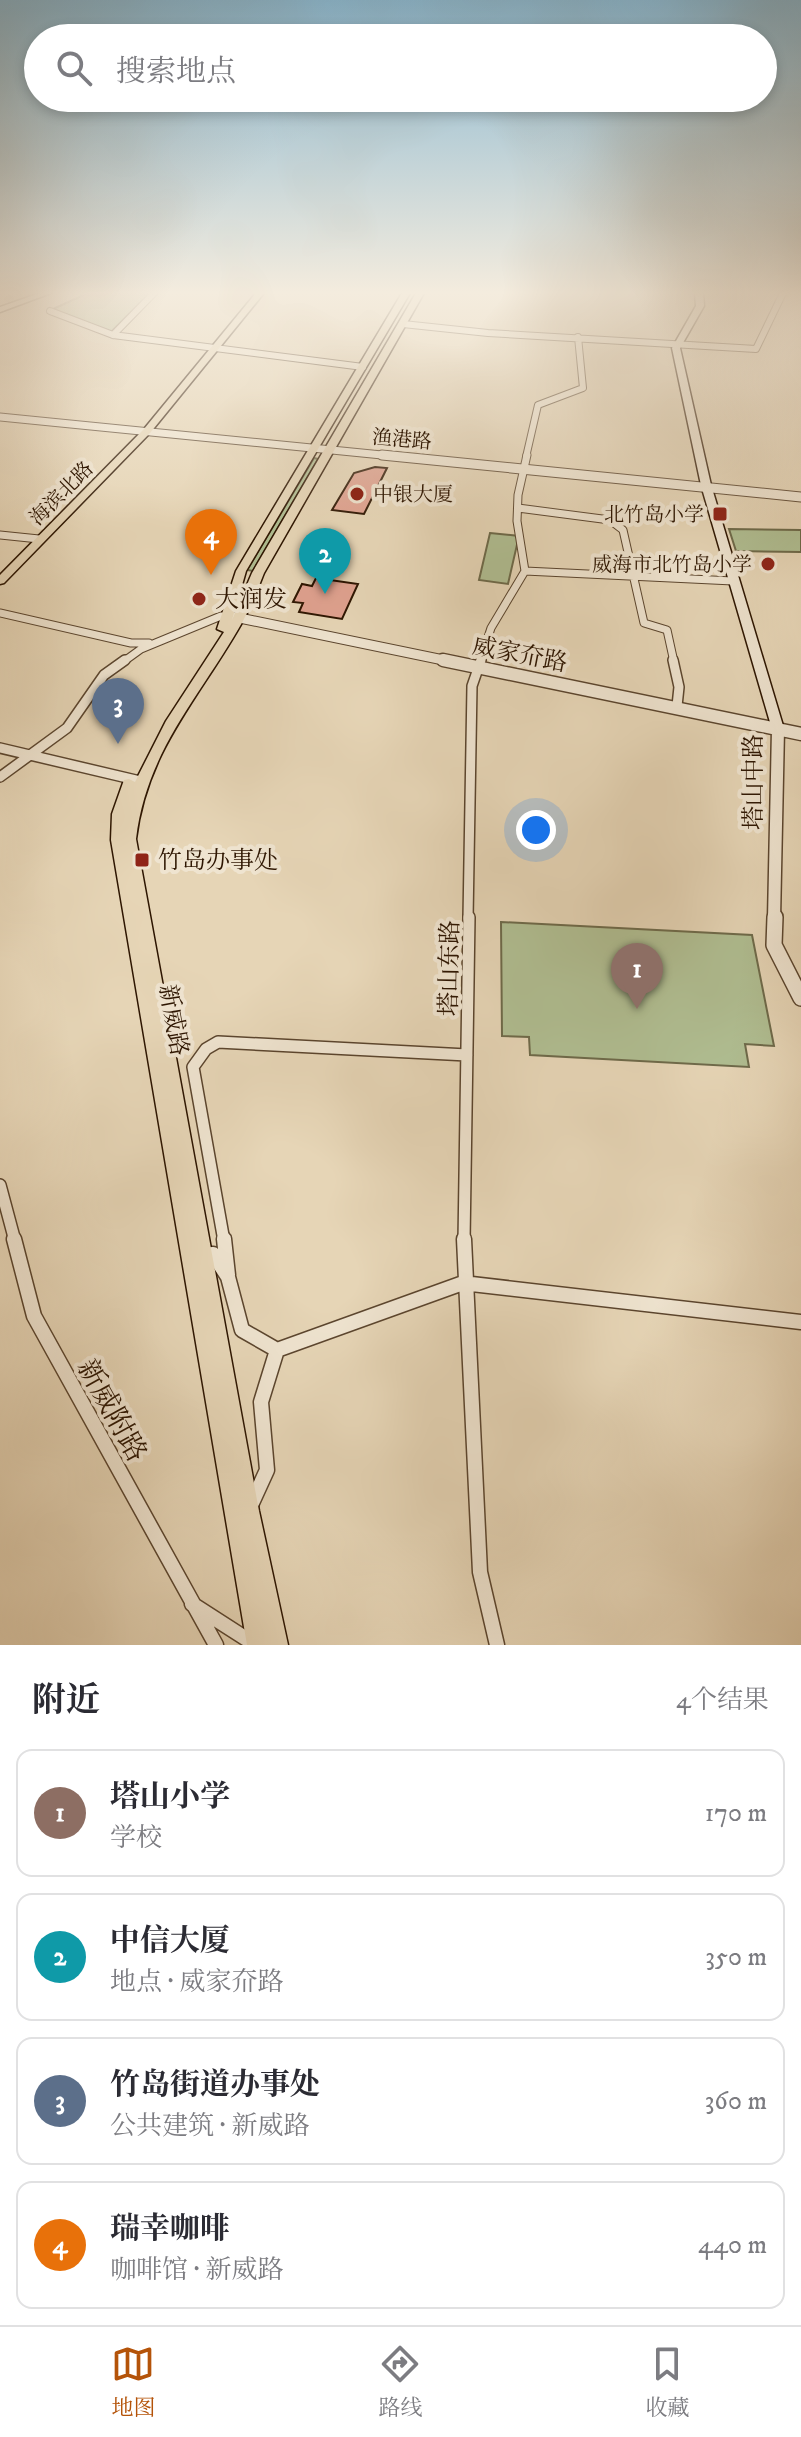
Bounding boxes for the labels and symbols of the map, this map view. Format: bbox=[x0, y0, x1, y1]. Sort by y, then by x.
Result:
street label: 渔港路 bbox=[371, 425, 433, 456]
street label: 海滨北路 bbox=[25, 457, 99, 531]
place label: 中银大厦 bbox=[373, 483, 453, 508]
marker: 中银大厦 bbox=[348, 485, 366, 503]
place label: 北竹岛小学 bbox=[604, 503, 704, 528]
marker: 北竹岛小学 bbox=[711, 505, 729, 523]
pin: 4 bbox=[185, 509, 237, 575]
pin: 2 bbox=[299, 528, 351, 594]
place label: 威海市北竹岛小学 bbox=[592, 553, 752, 578]
marker: 威海市北竹岛小学 bbox=[759, 555, 777, 573]
place label: 大润发 bbox=[215, 585, 287, 615]
marker: 大润发 bbox=[190, 590, 208, 608]
street label: 威家夼路 bbox=[470, 631, 570, 679]
pin: 3 bbox=[92, 678, 144, 744]
street label: 塔山中路 bbox=[739, 734, 769, 830]
your location bbox=[516, 810, 556, 850]
place label: 竹岛办事处 bbox=[158, 846, 278, 876]
marker: 竹岛办事处 bbox=[133, 851, 151, 869]
street label: 塔山东路 bbox=[434, 920, 466, 1016]
pin: 1 bbox=[611, 943, 663, 1009]
street label: 新威路 bbox=[152, 982, 194, 1058]
street label: 新威附路 bbox=[69, 1353, 154, 1468]

